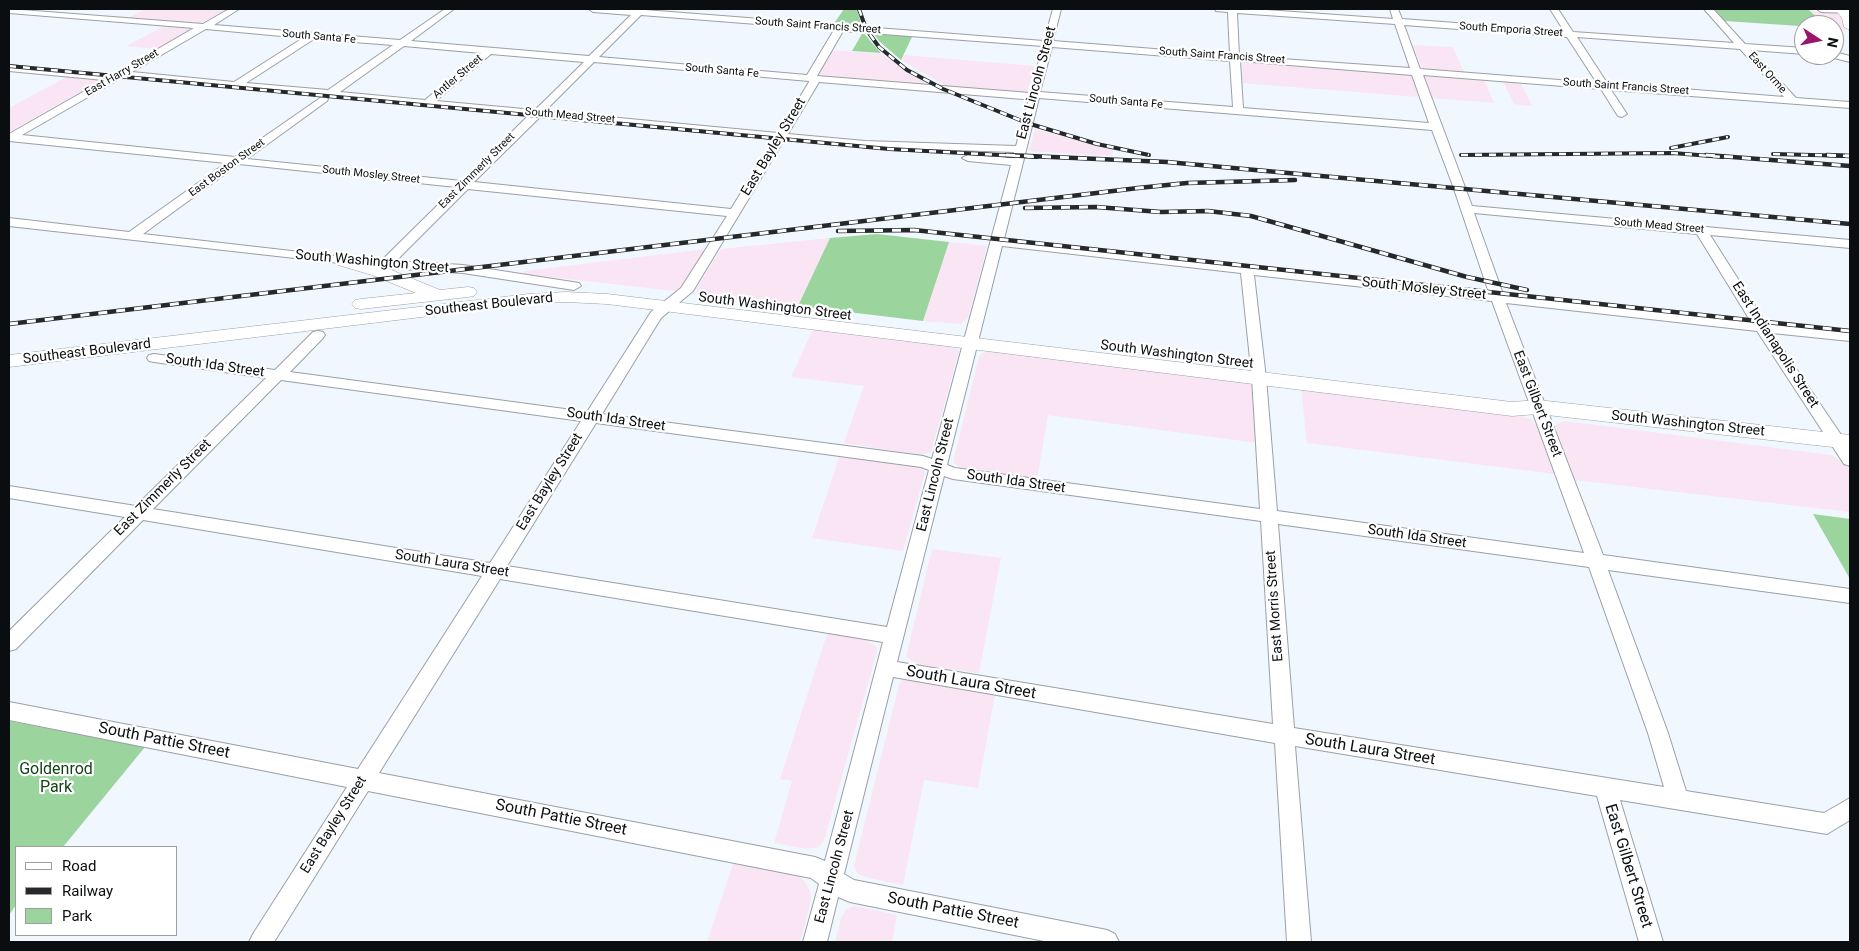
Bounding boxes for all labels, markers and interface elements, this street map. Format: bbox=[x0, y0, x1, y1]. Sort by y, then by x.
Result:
street label: South Saint Francis Street bbox=[755, 15, 881, 37]
north arrow bbox=[1794, 15, 1844, 65]
street label: South Emporia Street bbox=[1459, 20, 1563, 40]
street label: East Lincoln Street bbox=[1014, 25, 1060, 141]
street label: South Santa Fe bbox=[282, 27, 356, 47]
text: N bbox=[1824, 36, 1842, 49]
street label: South Saint Francis Street bbox=[1159, 45, 1285, 67]
street label: East Harry Street bbox=[83, 47, 161, 99]
street label: East Orme bbox=[1745, 50, 1789, 96]
street label: Antler Street bbox=[430, 52, 486, 102]
street label: South Santa Fe bbox=[685, 61, 759, 81]
street label: South Saint Francis Street bbox=[1563, 76, 1689, 98]
street label: South Santa Fe bbox=[1089, 92, 1163, 112]
street label: East Bayley Street bbox=[738, 95, 810, 199]
street label: South Mead Street bbox=[524, 105, 616, 127]
street label: East Zimmerly Street bbox=[436, 130, 518, 212]
street label: East Boston Street bbox=[186, 136, 268, 200]
street label: South Mosley Street bbox=[321, 163, 421, 187]
street label: South Mead Street bbox=[1613, 215, 1705, 237]
street label: South Washington Street bbox=[295, 247, 449, 277]
street label: South Mosley Street bbox=[1361, 274, 1487, 304]
street label: East Indianapolis Street bbox=[1728, 279, 1822, 411]
street label: South Washington Street bbox=[698, 289, 852, 325]
street label: Southeast Boulevard bbox=[424, 290, 554, 320]
street label: Southeast Boulevard bbox=[22, 336, 152, 368]
street label: South Washington Street bbox=[1100, 337, 1254, 373]
street label: East Gilbert Street bbox=[1509, 348, 1565, 460]
street label: South Ida Street bbox=[165, 351, 265, 381]
street label: South Ida Street bbox=[566, 405, 666, 435]
street label: South Washington Street bbox=[1610, 408, 1766, 440]
street label: East Lincoln Street bbox=[914, 417, 958, 533]
street label: East Bayley Street bbox=[513, 430, 587, 534]
street label: East Zimmerly Street bbox=[111, 436, 215, 540]
street label: South Ida Street bbox=[966, 467, 1066, 497]
street label: South Ida Street bbox=[1367, 522, 1467, 552]
street label: South Laura Street bbox=[394, 547, 510, 581]
street label: East Morris Street bbox=[1263, 550, 1287, 662]
street label: South Laura Street bbox=[905, 662, 1037, 704]
street label: South Pattie Street bbox=[97, 719, 231, 763]
street label: South Laura Street bbox=[1304, 730, 1436, 770]
park label: Goldenrod Park bbox=[19, 760, 93, 798]
street label: East Bayley Street bbox=[297, 773, 371, 877]
street label: South Pattie Street bbox=[494, 796, 628, 840]
street label: East Gilbert Street bbox=[1600, 802, 1656, 930]
street label: East Lincoln Street bbox=[812, 809, 858, 925]
legend bbox=[15, 846, 178, 936]
text: Road bbox=[62, 857, 96, 875]
text: Railway bbox=[62, 882, 113, 900]
street label: South Pattie Street bbox=[886, 889, 1020, 933]
text: Park bbox=[62, 907, 92, 925]

